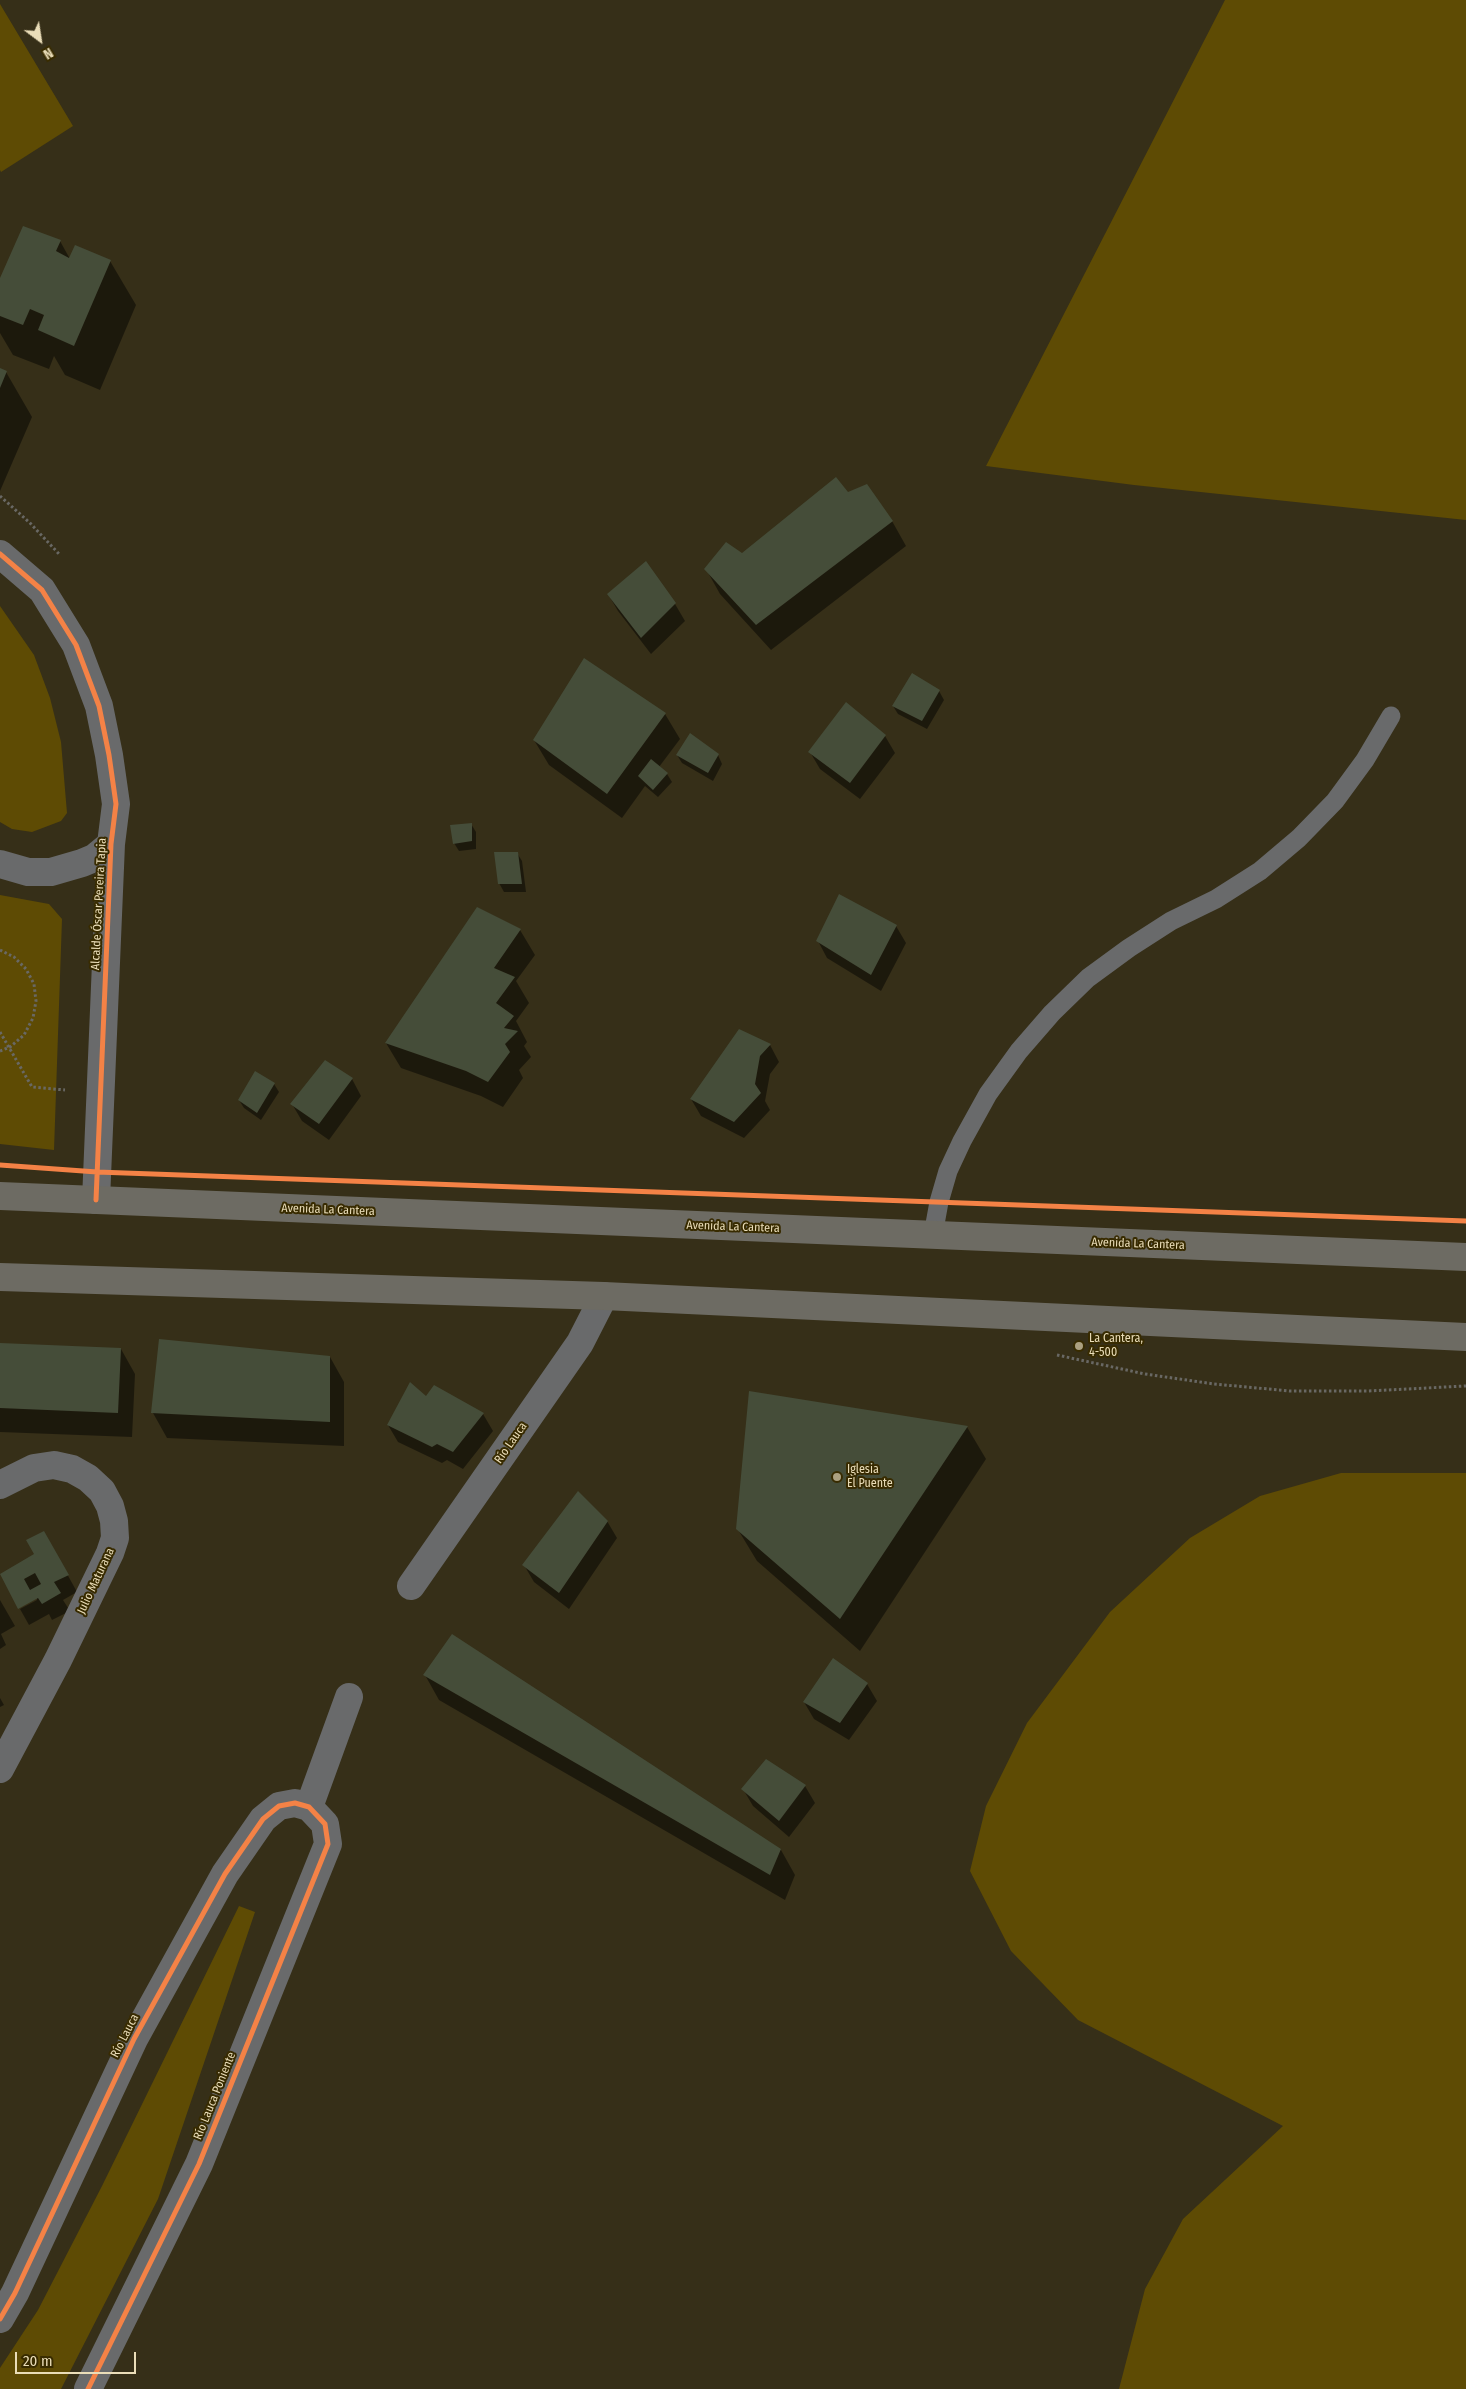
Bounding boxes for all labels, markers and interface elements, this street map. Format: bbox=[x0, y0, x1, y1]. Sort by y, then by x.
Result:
north arrow bbox=[15, 15, 65, 65]
text: N bbox=[40, 44, 56, 63]
street label: Alcalde Óscar Pereira Tapia bbox=[88, 838, 110, 970]
street label: Avenida La Cantera bbox=[281, 1201, 375, 1219]
street label: Avenida La Cantera bbox=[686, 1218, 780, 1236]
street label: Avenida La Cantera bbox=[1091, 1235, 1185, 1253]
place label: La Cantera, 4-500 bbox=[1089, 1332, 1143, 1360]
marker: La Cantera, 4-500 bbox=[1073, 1340, 1085, 1352]
street label: Río Lauca bbox=[492, 1420, 530, 1466]
place label: Iglesia El Puente bbox=[847, 1463, 893, 1491]
marker: Iglesia El Puente bbox=[831, 1471, 843, 1483]
street label: Julio Maturana bbox=[74, 1546, 118, 1616]
street label: Río Lauca bbox=[108, 2012, 142, 2060]
street label: Río Lauca Poniente bbox=[191, 2050, 239, 2142]
scale bar bbox=[18, 2342, 139, 2374]
text: 20 m bbox=[23, 2352, 53, 2370]

